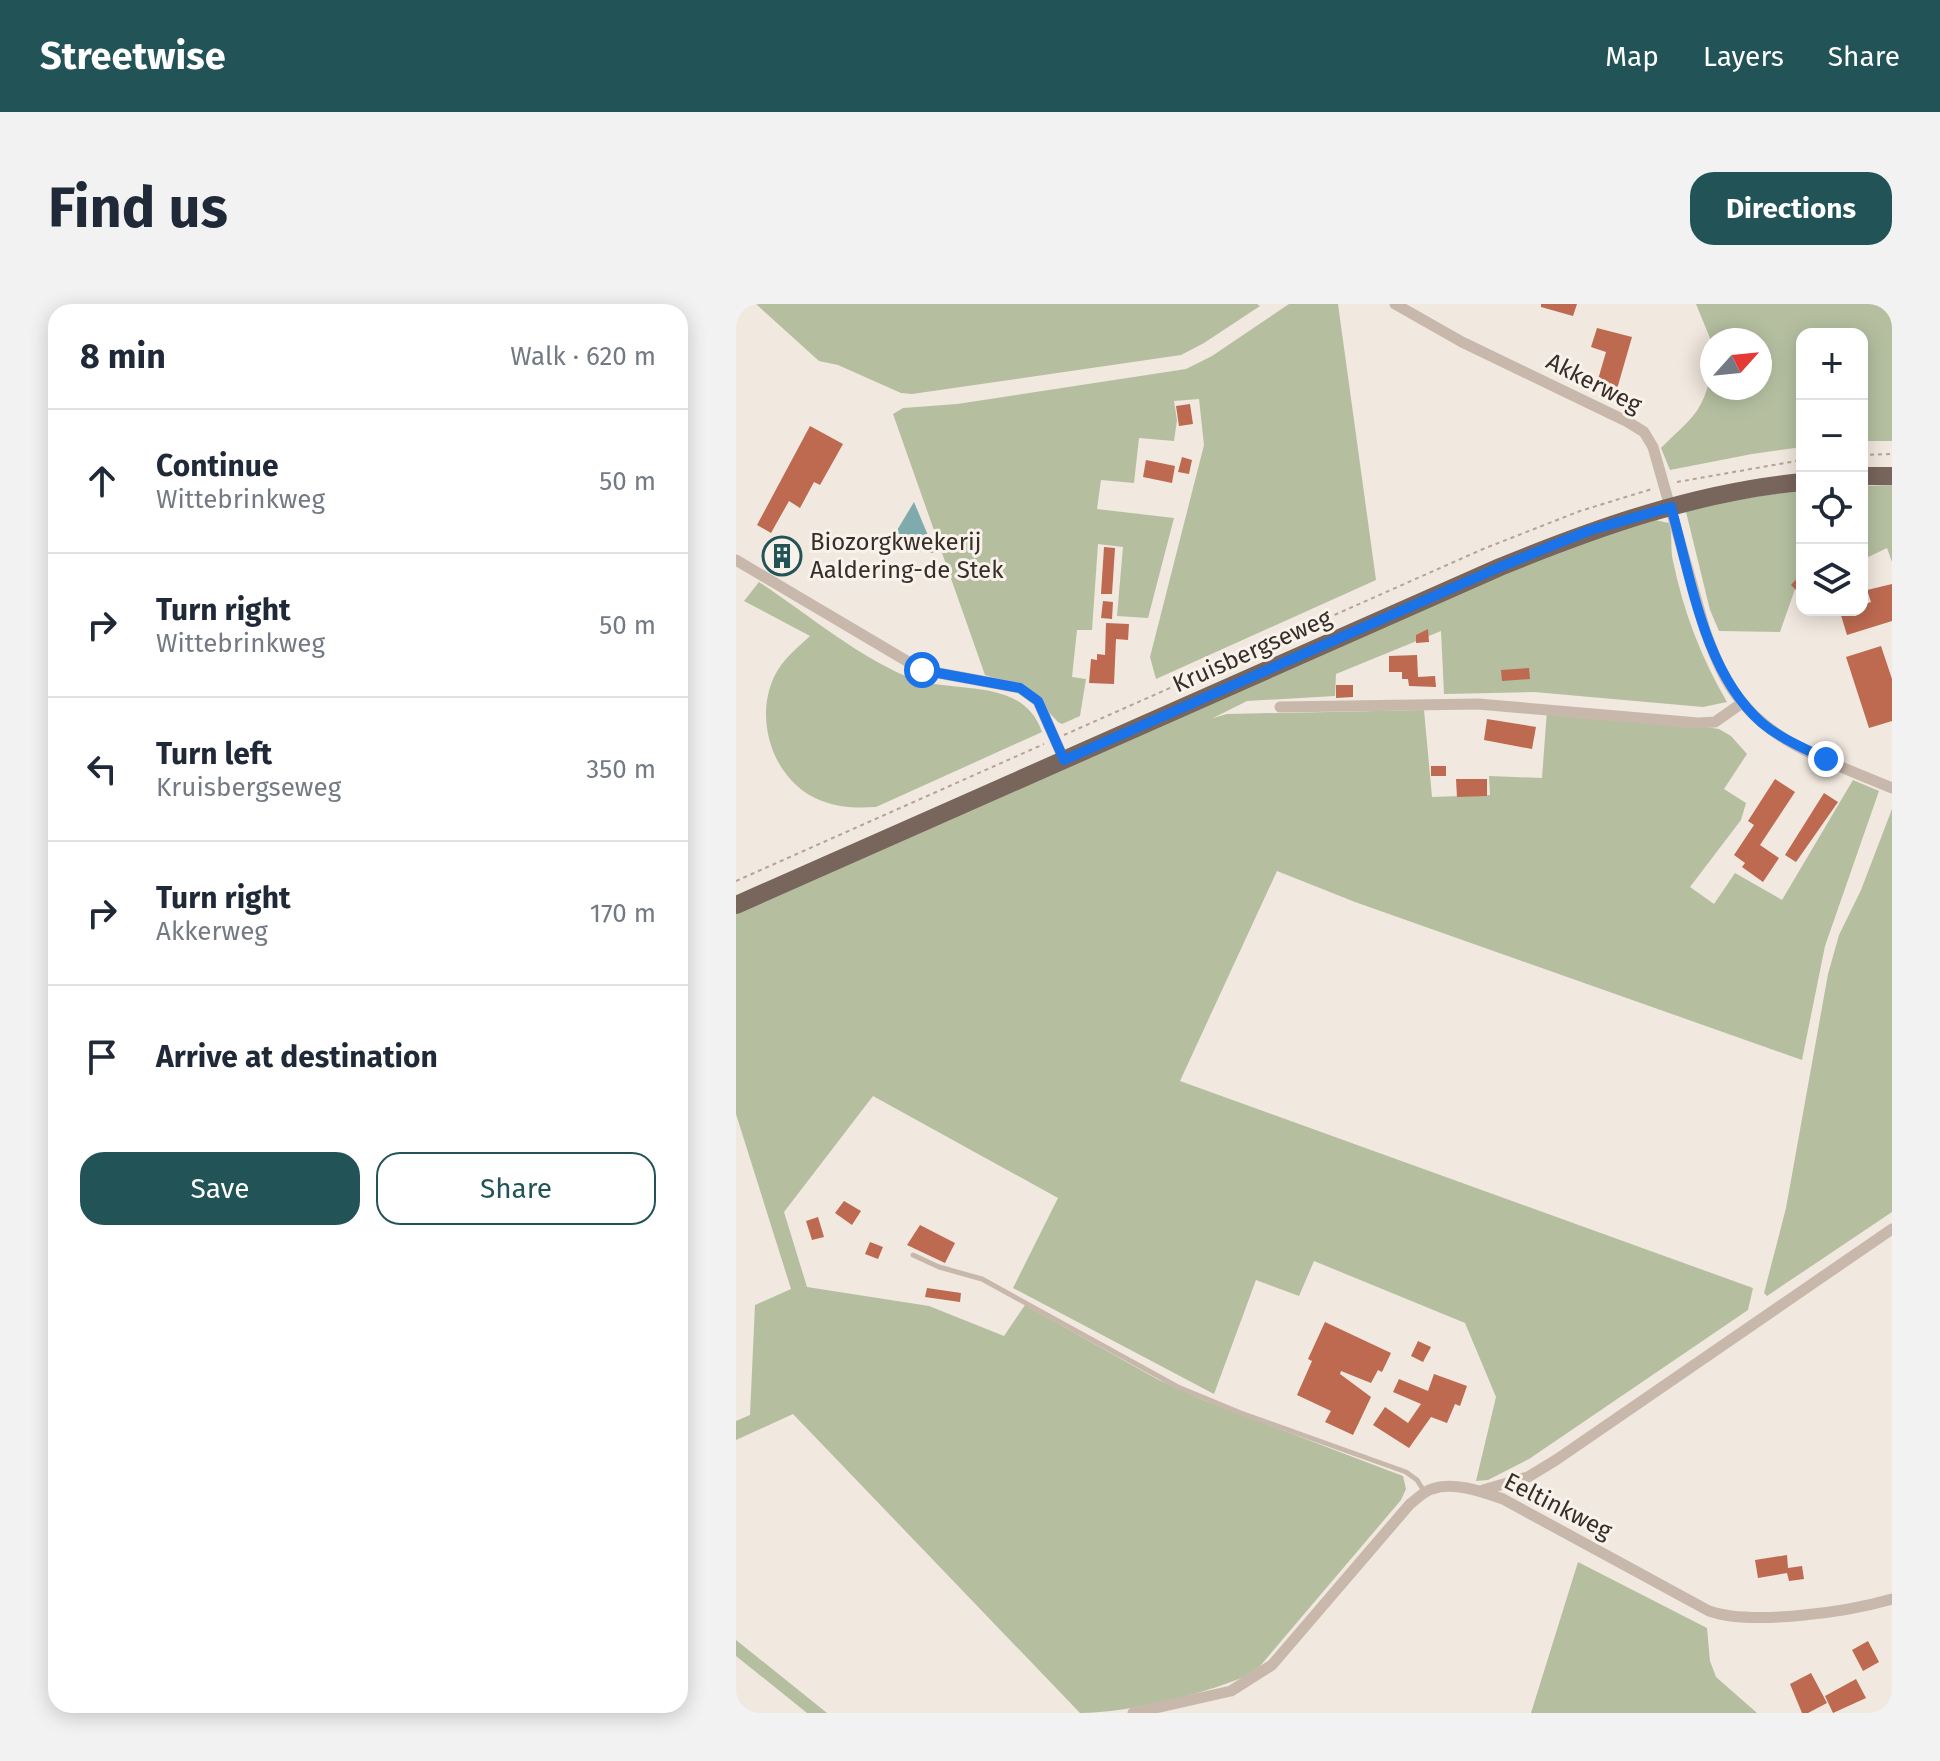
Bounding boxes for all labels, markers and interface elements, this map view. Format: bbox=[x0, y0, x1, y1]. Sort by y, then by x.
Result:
text: Streetwise bbox=[40, 33, 226, 79]
text: Map bbox=[1605, 40, 1659, 73]
text: Layers bbox=[1703, 40, 1784, 73]
text: Share bbox=[1828, 40, 1900, 73]
button: Directions bbox=[1690, 172, 1892, 245]
text: Find us bbox=[48, 175, 228, 242]
north arrow bbox=[1700, 328, 1772, 400]
map controls bbox=[1796, 328, 1868, 616]
button: + bbox=[1796, 328, 1868, 400]
text: 8 min bbox=[80, 336, 166, 377]
text: Walk · 620 m bbox=[510, 341, 656, 372]
street label: Akkerweg bbox=[1542, 347, 1647, 419]
button: − bbox=[1796, 400, 1868, 472]
text: Continue bbox=[156, 448, 279, 484]
icon: ahead bbox=[80, 459, 124, 503]
text: 50 m bbox=[599, 466, 656, 497]
button: locate bbox=[1796, 472, 1868, 544]
text: Wittebrinkweg bbox=[156, 484, 325, 515]
place label: Biozorgkwekerij Aaldering-de Stek bbox=[810, 528, 1004, 584]
building icon: Biozorgkwekerij Aaldering-de Stek bbox=[761, 535, 803, 577]
button: layers bbox=[1796, 544, 1868, 616]
text: Turn right bbox=[156, 592, 291, 628]
icon: right bbox=[80, 603, 124, 647]
street label: Kruisbergseweg bbox=[1168, 603, 1336, 699]
text: 50 m bbox=[599, 610, 656, 641]
text: Wittebrinkweg bbox=[156, 628, 325, 659]
route start bbox=[904, 652, 940, 688]
text: Turn left bbox=[156, 736, 272, 772]
route end bbox=[1808, 741, 1844, 777]
icon: left bbox=[80, 747, 124, 791]
text: 350 m bbox=[586, 754, 656, 785]
text: Kruisbergseweg bbox=[156, 772, 341, 803]
text: Turn right bbox=[156, 880, 291, 916]
icon: right bbox=[80, 891, 124, 935]
text: 170 m bbox=[590, 898, 656, 929]
text: Akkerweg bbox=[156, 916, 268, 947]
icon: arrive bbox=[80, 1035, 124, 1079]
text: Arrive at destination bbox=[156, 1039, 438, 1075]
button: Save bbox=[80, 1152, 360, 1225]
button: Share bbox=[376, 1152, 656, 1225]
street label: Eeltinkweg bbox=[1500, 1467, 1617, 1545]

